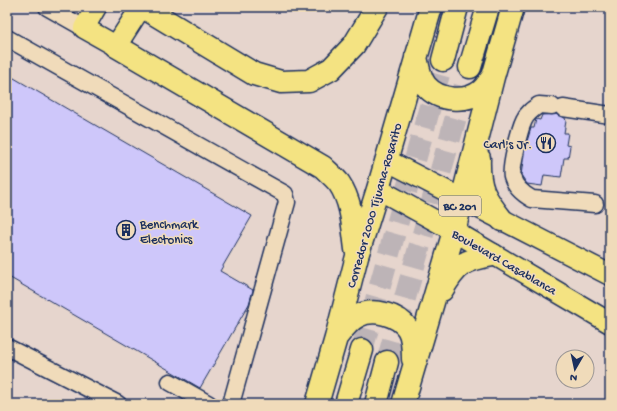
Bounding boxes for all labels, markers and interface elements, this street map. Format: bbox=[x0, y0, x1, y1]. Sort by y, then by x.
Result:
street label: Corredor 2000 Tijuana-Rosarito bbox=[345, 121, 406, 290]
restaurant icon: Carl's Jr. bbox=[535, 132, 557, 154]
place label: Carl's Jr. bbox=[484, 138, 532, 153]
road number: BC 201 bbox=[439, 196, 481, 216]
place label: Benchmark Electonics bbox=[139, 218, 199, 248]
building icon: Benchmark Electonics bbox=[115, 219, 137, 241]
street label: Boulevard Casablanca bbox=[448, 227, 559, 300]
north arrow bbox=[555, 349, 595, 389]
text: N bbox=[569, 370, 578, 383]

